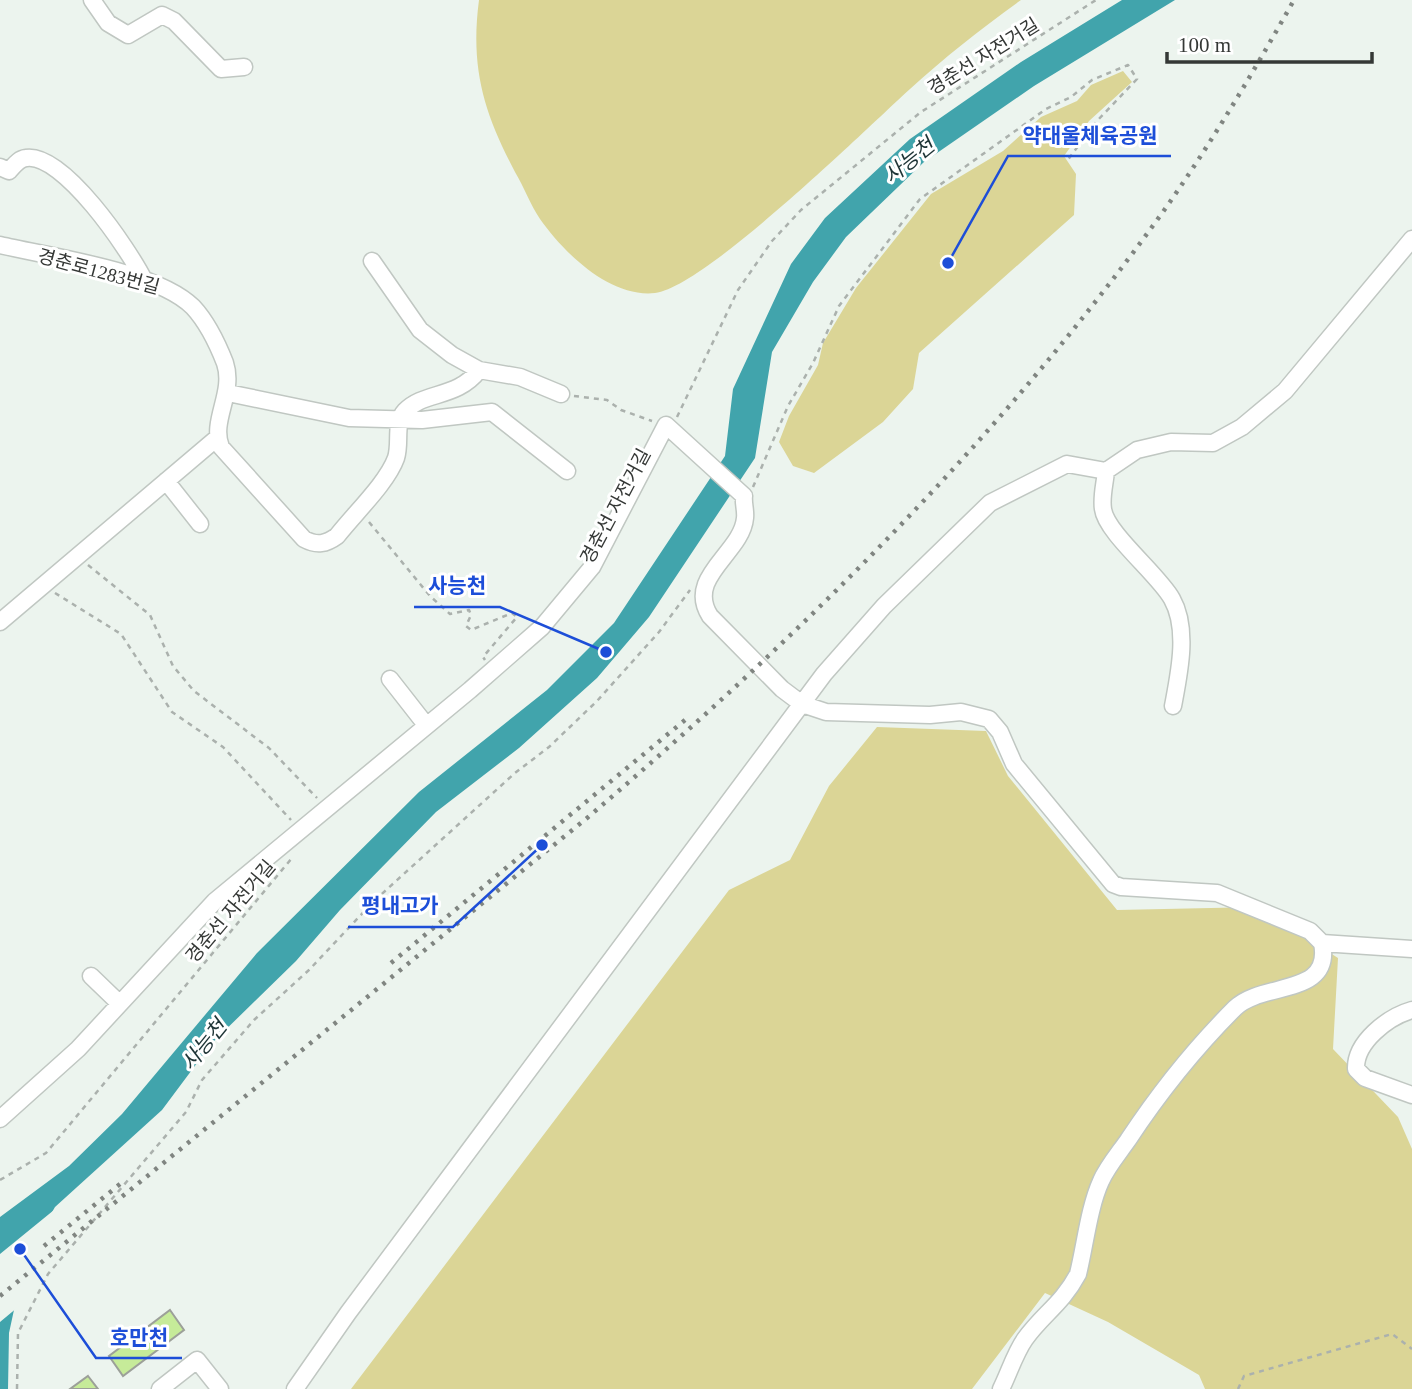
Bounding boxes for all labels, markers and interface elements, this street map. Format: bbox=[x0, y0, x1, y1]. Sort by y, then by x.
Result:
street label: 경춘선 자전거길 bbox=[924, 14, 1043, 99]
scale bar bbox=[1167, 21, 1372, 65]
text: 100 m bbox=[1178, 33, 1231, 57]
callout: 약대울체육공원 bbox=[1008, 114, 1171, 156]
text: 약대울체육공원 bbox=[1022, 124, 1158, 148]
water label: 사능천 bbox=[879, 132, 941, 189]
street label: 경춘로1283번길 bbox=[36, 245, 162, 298]
street label: 경춘선 자전거길 bbox=[576, 445, 655, 567]
callout: 사능천 bbox=[414, 565, 500, 607]
text: 사능천 bbox=[428, 574, 486, 598]
street label: 경춘선 자전거길 bbox=[181, 856, 279, 967]
callout: 평내고가 bbox=[348, 885, 453, 927]
text: 평내고가 bbox=[361, 894, 439, 918]
water label: 사능천 bbox=[176, 1013, 233, 1075]
callout: 호만천 bbox=[96, 1316, 182, 1358]
text: 호만천 bbox=[110, 1326, 168, 1350]

